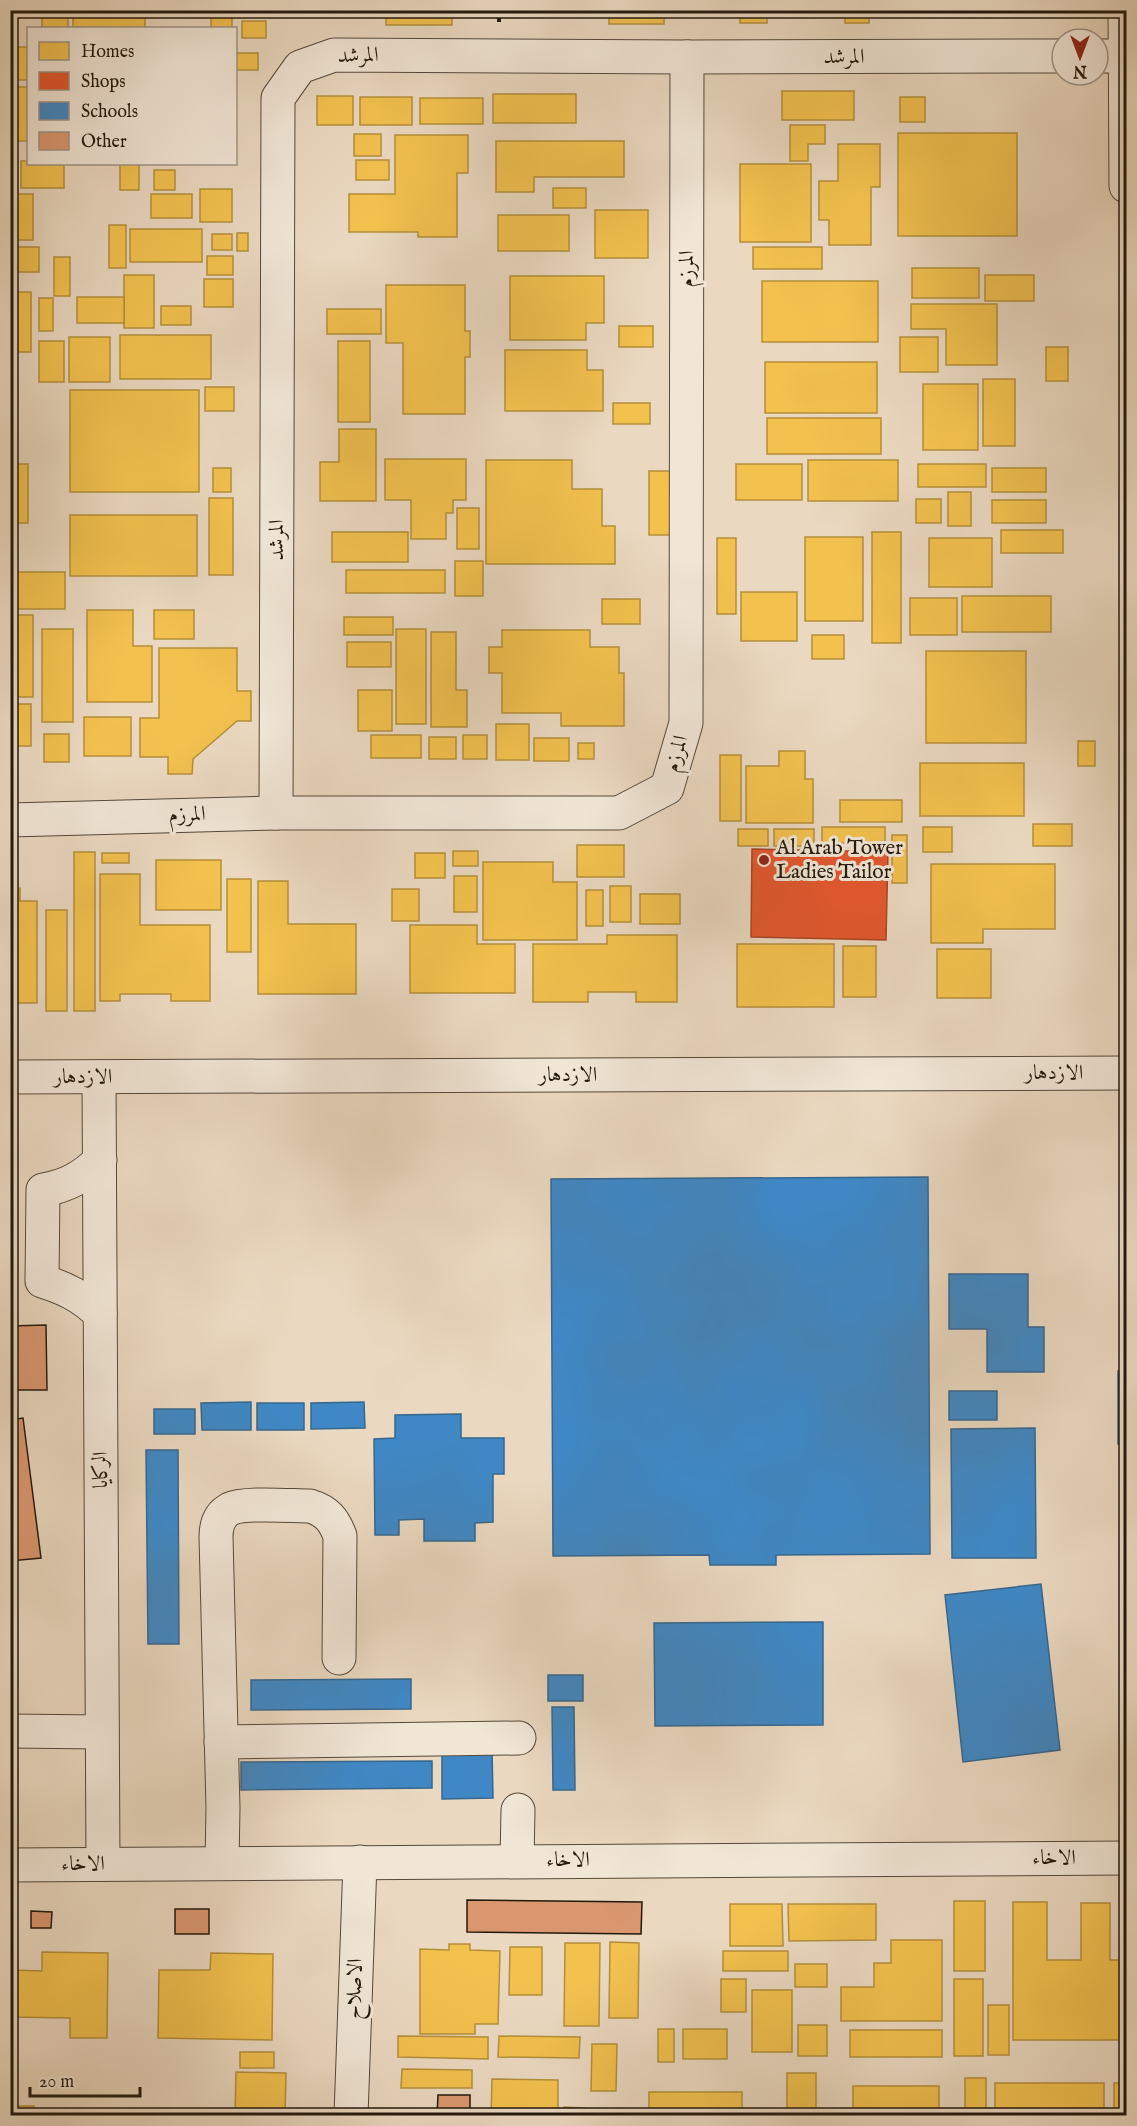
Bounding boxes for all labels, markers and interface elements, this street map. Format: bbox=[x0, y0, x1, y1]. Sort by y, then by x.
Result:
legend bbox=[27, 27, 237, 165]
north arrow bbox=[1050, 27, 1110, 87]
text: Homes bbox=[81, 41, 134, 64]
street label: المرشد bbox=[337, 42, 379, 70]
street label: المرشد bbox=[823, 44, 865, 71]
text: N bbox=[1073, 60, 1088, 80]
text: Shops bbox=[81, 71, 126, 94]
text: Schools bbox=[81, 101, 138, 124]
text: Other bbox=[81, 131, 127, 154]
street label: المرزم bbox=[674, 250, 704, 288]
street label: المرشد bbox=[264, 519, 291, 561]
street label: المرزم bbox=[659, 732, 698, 776]
street label: المرزم bbox=[168, 801, 206, 832]
place label: Al Arab Tower Ladies Tailor bbox=[775, 835, 903, 886]
marker: Al Arab Tower Ladies Tailor bbox=[757, 853, 771, 867]
street label: الازدهار bbox=[1023, 1060, 1083, 1087]
street label: الازدهار bbox=[537, 1062, 597, 1089]
street label: الازدهار bbox=[52, 1064, 112, 1091]
street label: الركايا bbox=[88, 1451, 115, 1489]
street label: الاخاء bbox=[1032, 1845, 1076, 1872]
street label: الاخاء bbox=[546, 1847, 590, 1874]
street label: الاخاء bbox=[61, 1851, 105, 1878]
street label: الاصلاح bbox=[340, 1958, 374, 2020]
scale bar bbox=[30, 2060, 140, 2098]
text: 20 m bbox=[39, 2071, 74, 2094]

